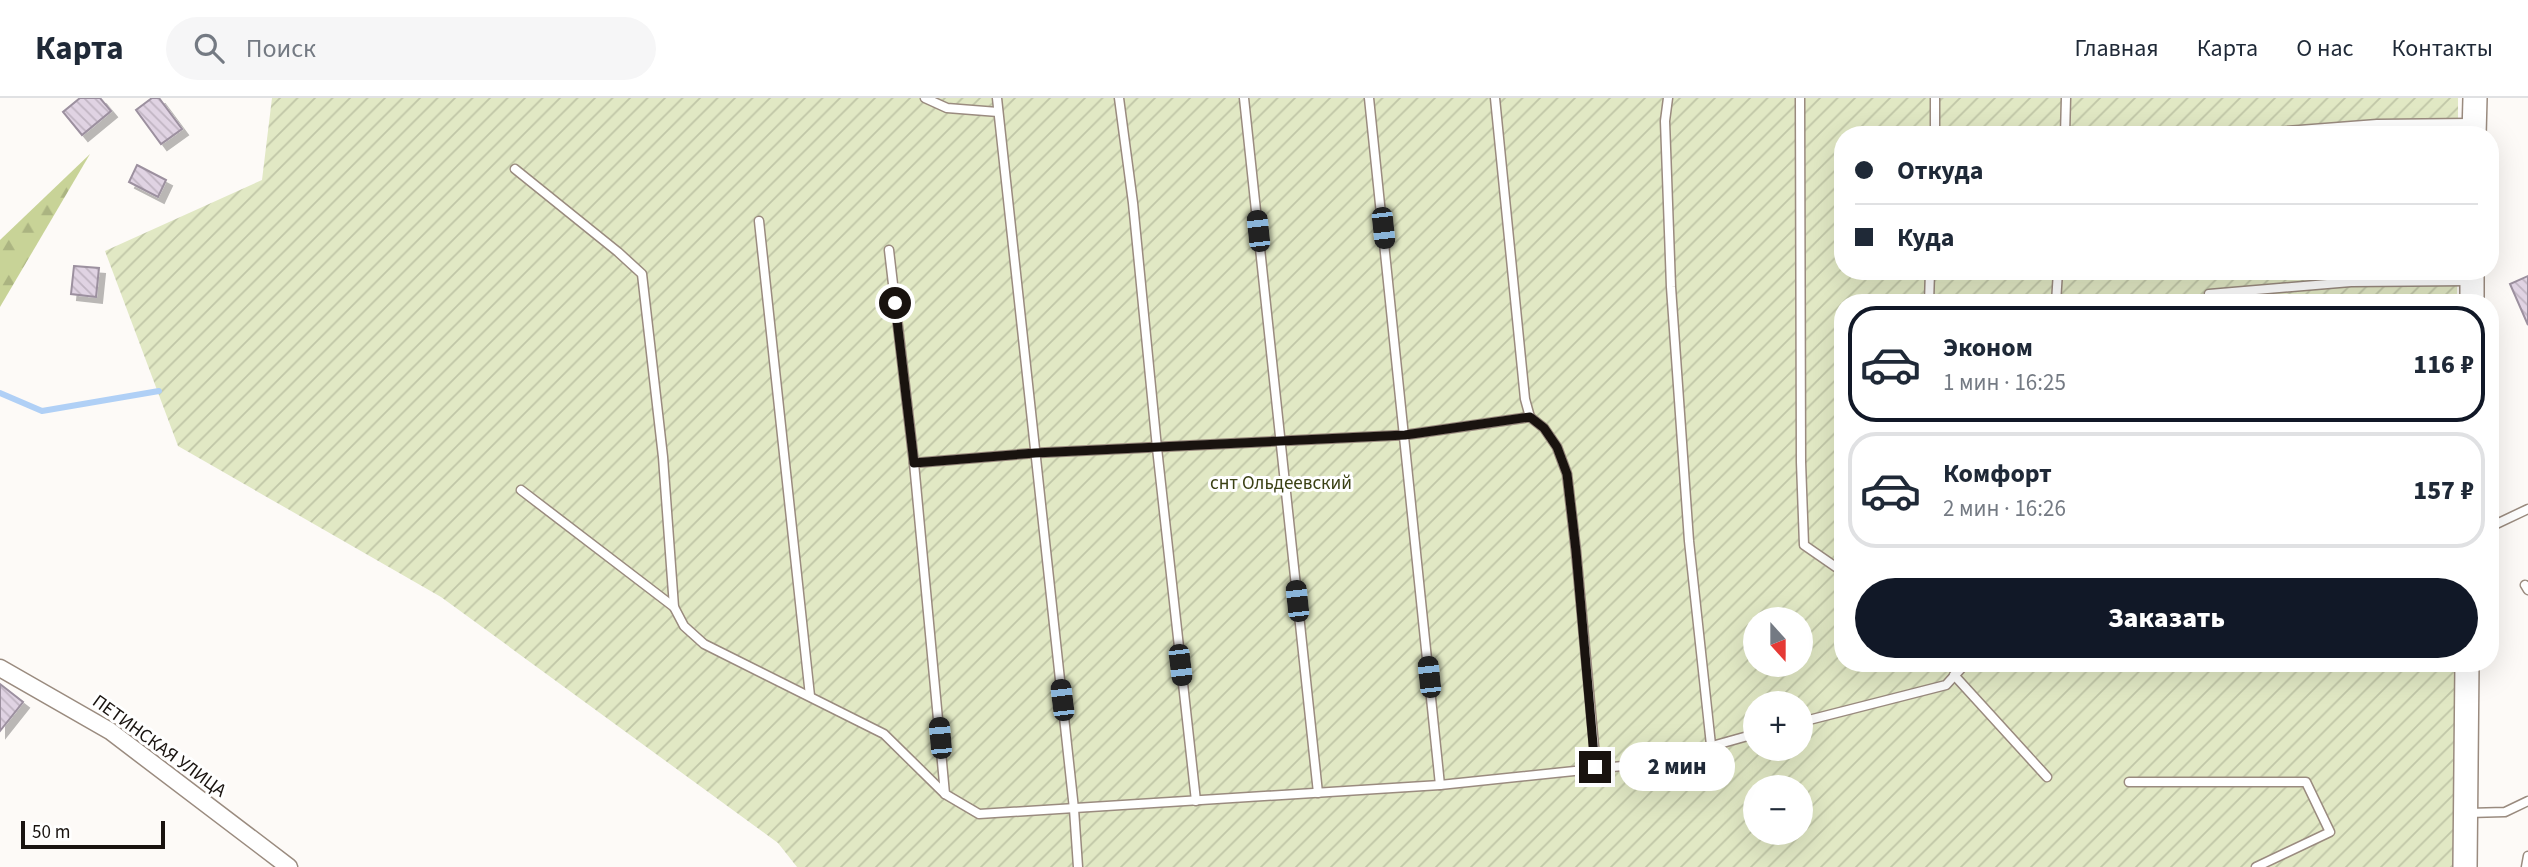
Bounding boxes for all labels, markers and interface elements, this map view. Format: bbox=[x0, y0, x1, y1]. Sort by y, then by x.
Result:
search box bbox=[166, 17, 656, 80]
text: Карта bbox=[35, 25, 124, 72]
icon: search bbox=[190, 29, 228, 67]
text: Поиск bbox=[246, 30, 316, 67]
text: Главная bbox=[2074, 31, 2159, 66]
text: Карта bbox=[2197, 31, 2258, 66]
text: О нас bbox=[2296, 31, 2353, 66]
text: Контакты bbox=[2391, 31, 2493, 66]
text: Откуда bbox=[1897, 152, 1984, 189]
car bbox=[1371, 206, 1396, 250]
car bbox=[1246, 209, 1271, 253]
text: Куда bbox=[1897, 219, 1955, 256]
route start bbox=[879, 287, 911, 319]
text: Эконом bbox=[1943, 329, 2033, 366]
icon: car bbox=[1859, 333, 1922, 396]
text: 116 ₽ bbox=[2413, 346, 2474, 383]
text: 1 мин · 16:25 bbox=[1943, 366, 2066, 399]
text: Комфорт bbox=[1943, 455, 2052, 492]
icon: car bbox=[1859, 459, 1922, 522]
park label: снт Ольдеевский bbox=[1210, 470, 1352, 497]
text: 157 ₽ bbox=[2413, 472, 2474, 509]
text: 2 мин · 16:26 bbox=[1943, 492, 2066, 525]
button: Заказать bbox=[1855, 578, 2478, 658]
car bbox=[1285, 579, 1310, 623]
north arrow bbox=[1743, 607, 1813, 677]
map controls bbox=[1743, 607, 1813, 845]
car bbox=[1168, 643, 1193, 687]
car bbox=[1417, 655, 1442, 699]
car bbox=[1050, 678, 1075, 722]
street label: ПЕТИНСКАЯ УЛИЦА bbox=[86, 688, 232, 805]
button: + bbox=[1743, 691, 1813, 761]
car bbox=[928, 716, 953, 760]
callout: 2 мин bbox=[1620, 742, 1735, 792]
text: 2 мин bbox=[1647, 750, 1707, 783]
route end bbox=[1579, 751, 1611, 783]
button: − bbox=[1743, 775, 1813, 845]
scale bar bbox=[21, 818, 164, 850]
text: 50 m bbox=[32, 819, 70, 846]

